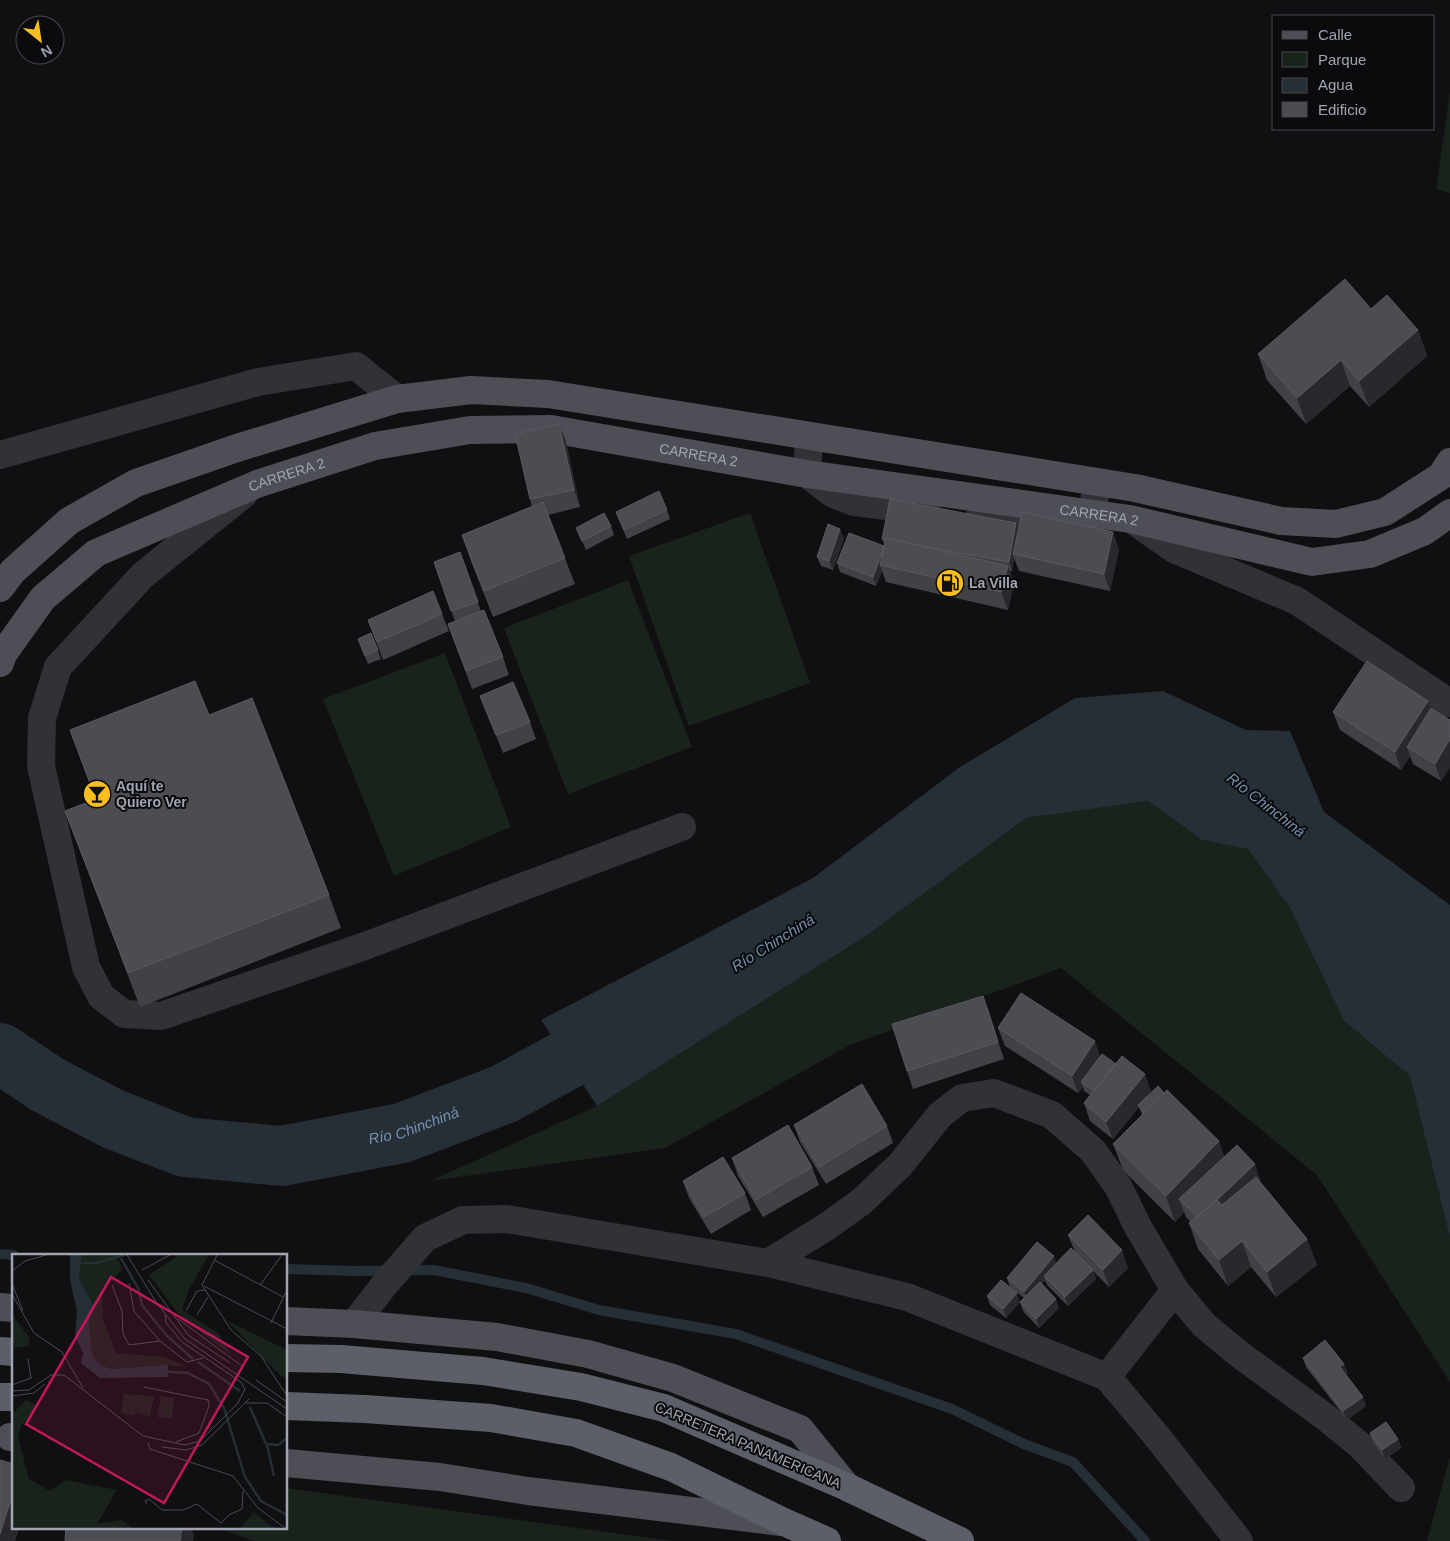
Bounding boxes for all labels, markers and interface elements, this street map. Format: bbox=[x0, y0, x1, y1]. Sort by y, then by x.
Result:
north arrow bbox=[15, 15, 65, 65]
legend bbox=[1272, 15, 1435, 130]
text: Calle bbox=[1318, 26, 1352, 43]
text: N bbox=[38, 42, 55, 61]
text: Parque bbox=[1318, 51, 1366, 68]
text: Agua bbox=[1318, 76, 1354, 93]
text: Edificio bbox=[1318, 101, 1366, 118]
street label: CARRERA 2 bbox=[658, 440, 739, 470]
street label: CARRERA 2 bbox=[246, 455, 327, 495]
street label: CARRERA 2 bbox=[1058, 501, 1140, 529]
fuel station icon: La Villa bbox=[935, 568, 965, 598]
place label: La Villa bbox=[969, 575, 1018, 591]
water label: Río Chinchiná bbox=[1224, 769, 1309, 840]
place label: Aquí te Quiero Ver bbox=[116, 778, 187, 810]
bar icon: Aquí te Quiero Ver bbox=[82, 779, 112, 809]
water label: Río Chinchiná bbox=[728, 910, 817, 975]
water label: Río Chinchiná bbox=[367, 1103, 461, 1147]
inset map bbox=[12, 1254, 288, 1528]
street label: CARRETERA PANAMERICANA bbox=[653, 1398, 844, 1492]

